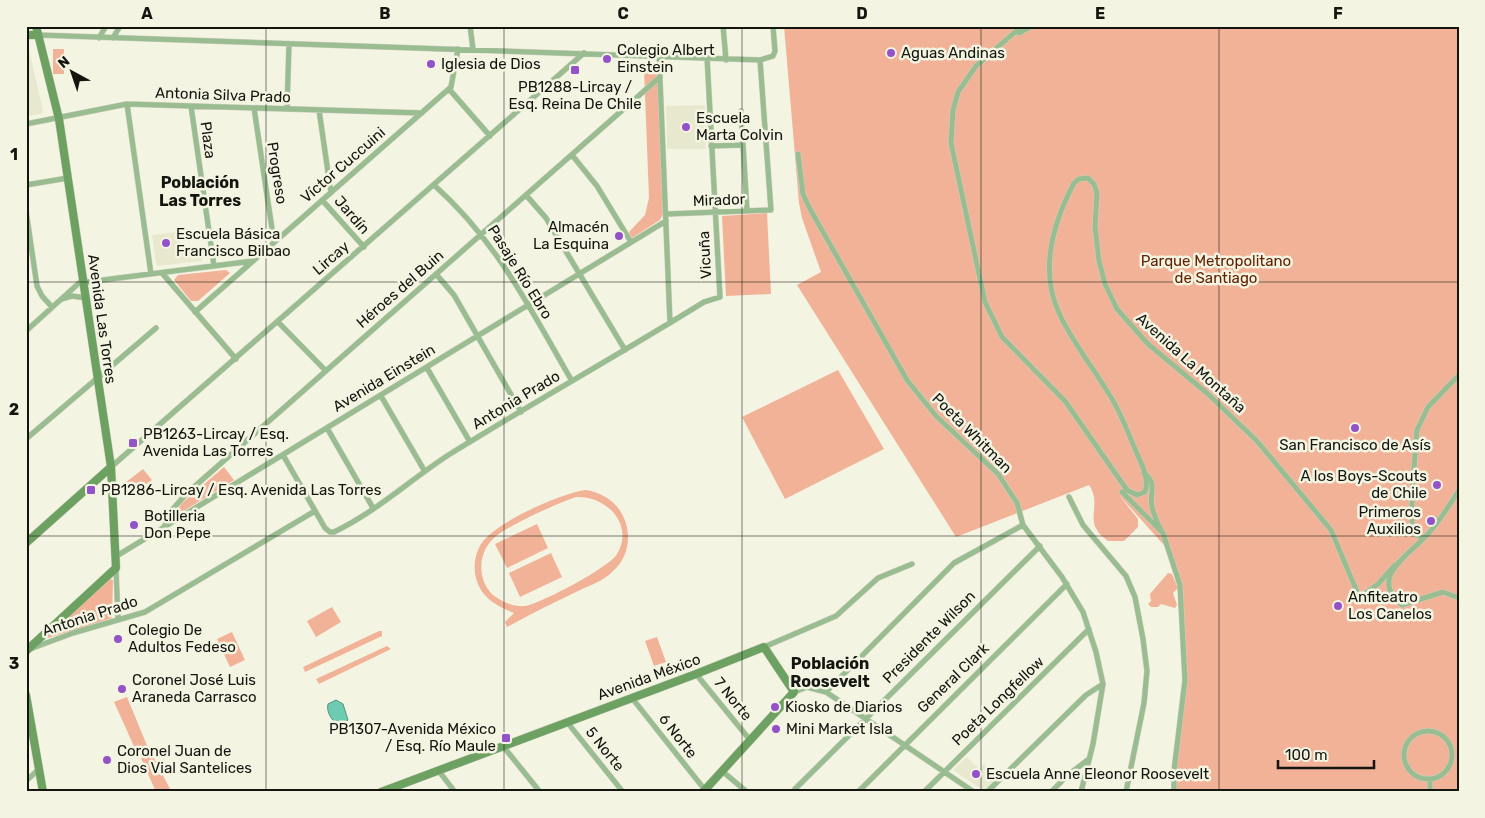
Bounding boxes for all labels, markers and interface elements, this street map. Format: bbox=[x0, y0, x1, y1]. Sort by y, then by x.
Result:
text: A bbox=[141, 4, 153, 23]
text: B bbox=[379, 4, 391, 23]
text: C bbox=[617, 4, 629, 23]
text: D bbox=[856, 4, 868, 23]
text: E bbox=[1095, 4, 1105, 23]
text: F bbox=[1333, 4, 1343, 23]
place label: Colegio Albert Einstein bbox=[617, 41, 715, 76]
place label: Aguas Andinas bbox=[901, 44, 1005, 62]
marker: Aguas Andinas bbox=[885, 47, 897, 59]
north arrow bbox=[48, 48, 98, 98]
text: N bbox=[55, 53, 73, 72]
marker: Colegio Albert Einstein bbox=[601, 53, 613, 65]
place label: Iglesia de Dios bbox=[441, 55, 541, 73]
marker: Iglesia de Dios bbox=[425, 58, 437, 70]
marker: PB1288-Lircay / Esq. Reina De Chile bbox=[569, 64, 581, 76]
place label: PB1288-Lircay / Esq. Reina De Chile bbox=[508, 78, 642, 113]
street label: Antonia Silva Prado bbox=[155, 84, 291, 106]
place label: Escuela Marta Colvin bbox=[696, 109, 783, 144]
street label: Plaza bbox=[196, 120, 220, 160]
marker: Escuela Marta Colvin bbox=[680, 121, 692, 133]
street label: Víctor Cuccuini bbox=[297, 123, 389, 207]
street label: Progreso bbox=[263, 140, 291, 206]
text: 1 bbox=[10, 145, 18, 164]
district label: Población Las Torres bbox=[159, 173, 241, 210]
street label: Mirador bbox=[692, 190, 746, 210]
street label: Jardín bbox=[330, 192, 374, 238]
place label: Almacén La Esquina bbox=[533, 218, 609, 253]
street label: Pasaje Río Ebro bbox=[484, 222, 556, 322]
place label: Escuela Básica Francisco Bilbao bbox=[176, 225, 291, 260]
marker: Almacén La Esquina bbox=[613, 230, 625, 242]
street label: Vicuña bbox=[695, 231, 715, 279]
marker: Escuela Básica Francisco Bilbao bbox=[160, 237, 172, 249]
street label: Lircay bbox=[309, 237, 353, 279]
street label: Héroes del Buin bbox=[353, 246, 447, 332]
park label: Parque Metropolitano de Santiago bbox=[1141, 252, 1291, 287]
street label: Avenida Las Torres bbox=[84, 253, 120, 385]
street label: Avenida La Montaña bbox=[1133, 309, 1249, 417]
street label: Avenida Einstein bbox=[330, 340, 438, 416]
street label: Antonia Prado bbox=[469, 367, 563, 433]
street label: Poeta Whitman bbox=[928, 389, 1016, 477]
text: 2 bbox=[9, 400, 19, 419]
marker: San Francisco de Asís bbox=[1349, 422, 1361, 434]
place label: PB1263-Lircay / Esq. Avenida Las Torres bbox=[143, 425, 289, 460]
place label: San Francisco de Asís bbox=[1279, 436, 1431, 454]
marker: PB1263-Lircay / Esq. Avenida Las Torres bbox=[127, 437, 139, 449]
place label: A los Boys-Scouts de Chile bbox=[1300, 467, 1427, 502]
marker: A los Boys-Scouts de Chile bbox=[1431, 479, 1443, 491]
place label: PB1286-Lircay / Esq. Avenida Las Torres bbox=[101, 481, 382, 499]
marker: PB1286-Lircay / Esq. Avenida Las Torres bbox=[85, 484, 97, 496]
place label: Primeros Auxilios bbox=[1358, 503, 1421, 538]
place label: Botilleria Don Pepe bbox=[144, 507, 211, 542]
marker: Primeros Auxilios bbox=[1425, 515, 1437, 527]
marker: Botilleria Don Pepe bbox=[128, 519, 140, 531]
street label: Presidente Wilson bbox=[879, 587, 979, 687]
place label: Anfiteatro Los Canelos bbox=[1348, 588, 1432, 623]
street label: Antonia Prado bbox=[40, 592, 140, 640]
marker: Anfiteatro Los Canelos bbox=[1332, 600, 1344, 612]
place label: Colegio De Adultos Fedeso bbox=[128, 621, 236, 656]
marker: Colegio De Adultos Fedeso bbox=[112, 633, 124, 645]
street label: General Clark bbox=[913, 639, 993, 717]
street label: Avenida México bbox=[595, 650, 703, 704]
street label: Poeta Longfellow bbox=[948, 652, 1048, 750]
text: 3 bbox=[9, 654, 19, 673]
district label: Población Roosevelt bbox=[790, 654, 870, 691]
place label: Coronel José Luis Araneda Carrasco bbox=[132, 671, 257, 706]
street label: 7 Norte bbox=[710, 674, 756, 724]
marker: Coronel José Luis Araneda Carrasco bbox=[116, 683, 128, 695]
place label: Kiosko de Diarios bbox=[785, 698, 903, 716]
marker: Kiosko de Diarios bbox=[769, 701, 781, 713]
street label: 6 Norte bbox=[655, 710, 701, 762]
place label: PB1307-Avenida México / Esq. Río Maule bbox=[329, 720, 496, 755]
place label: Mini Market Isla bbox=[786, 720, 893, 738]
street label: 5 Norte bbox=[582, 723, 628, 775]
marker: Mini Market Isla bbox=[770, 723, 782, 735]
marker: PB1307-Avenida México / Esq. Río Maule bbox=[500, 732, 512, 744]
scale bar bbox=[1278, 738, 1374, 770]
place label: Coronel Juan de Dios Vial Santelices bbox=[117, 742, 252, 777]
text: 100 m bbox=[1285, 746, 1327, 764]
marker: Coronel Juan de Dios Vial Santelices bbox=[101, 754, 113, 766]
place label: Escuela Anne Eleonor Roosevelt bbox=[986, 765, 1209, 783]
marker: Escuela Anne Eleonor Roosevelt bbox=[970, 768, 982, 780]

